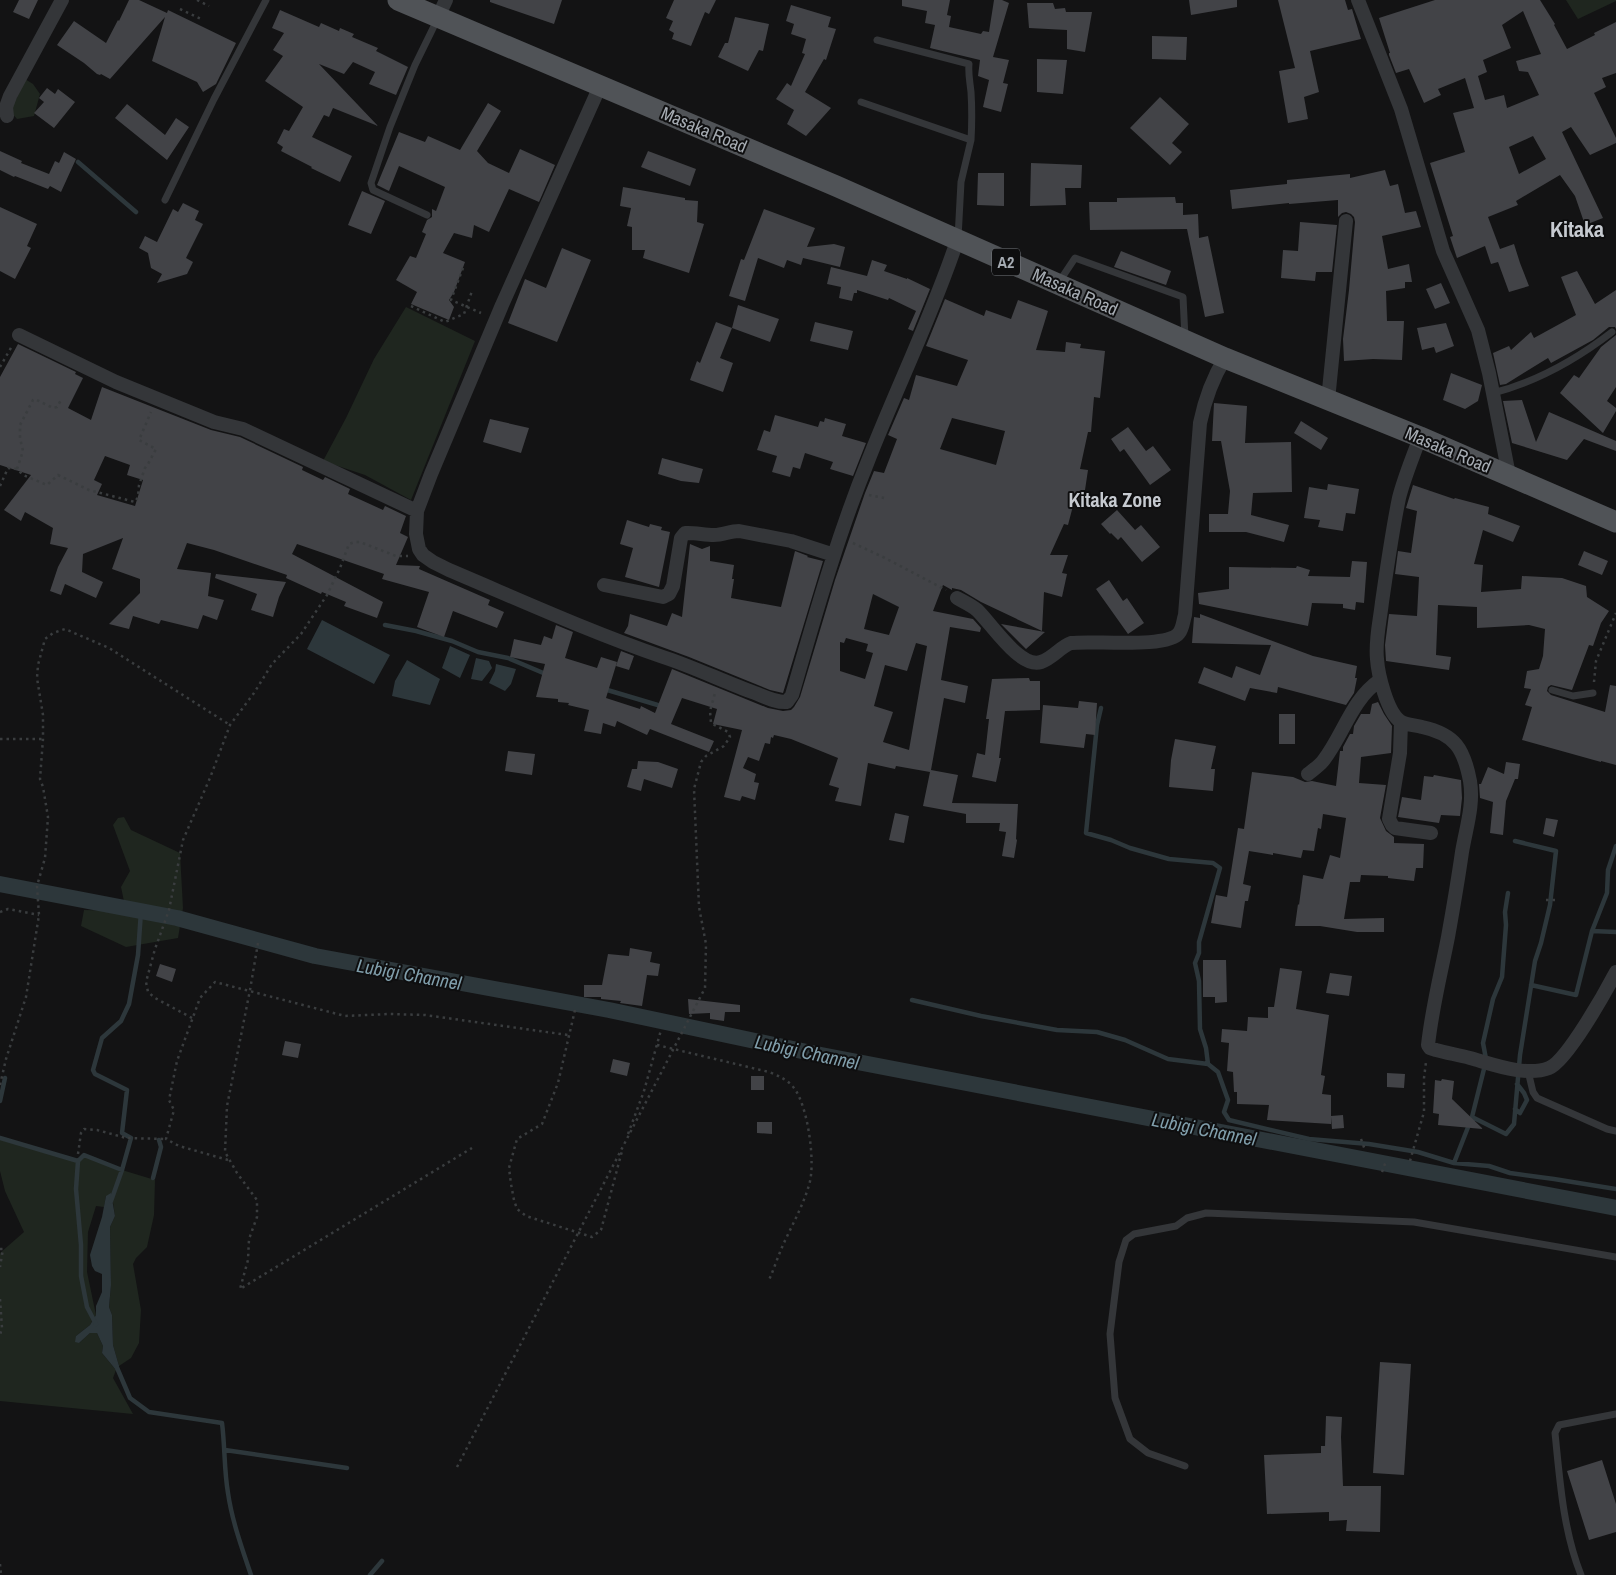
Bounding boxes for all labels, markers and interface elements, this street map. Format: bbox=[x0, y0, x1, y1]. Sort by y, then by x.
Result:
street label: Masaka Road bbox=[657, 100, 751, 159]
district label: Kitaka bbox=[1550, 214, 1604, 244]
road number: A2 bbox=[992, 248, 1020, 276]
street label: Masaka Road bbox=[1029, 262, 1122, 321]
street label: Masaka Road bbox=[1401, 420, 1495, 479]
district label: Kitaka Zone bbox=[1069, 486, 1161, 513]
water label: Lubigi Channel bbox=[355, 952, 464, 996]
water label: Lubigi Channel bbox=[753, 1028, 862, 1076]
water label: Lubigi Channel bbox=[1150, 1106, 1259, 1152]

